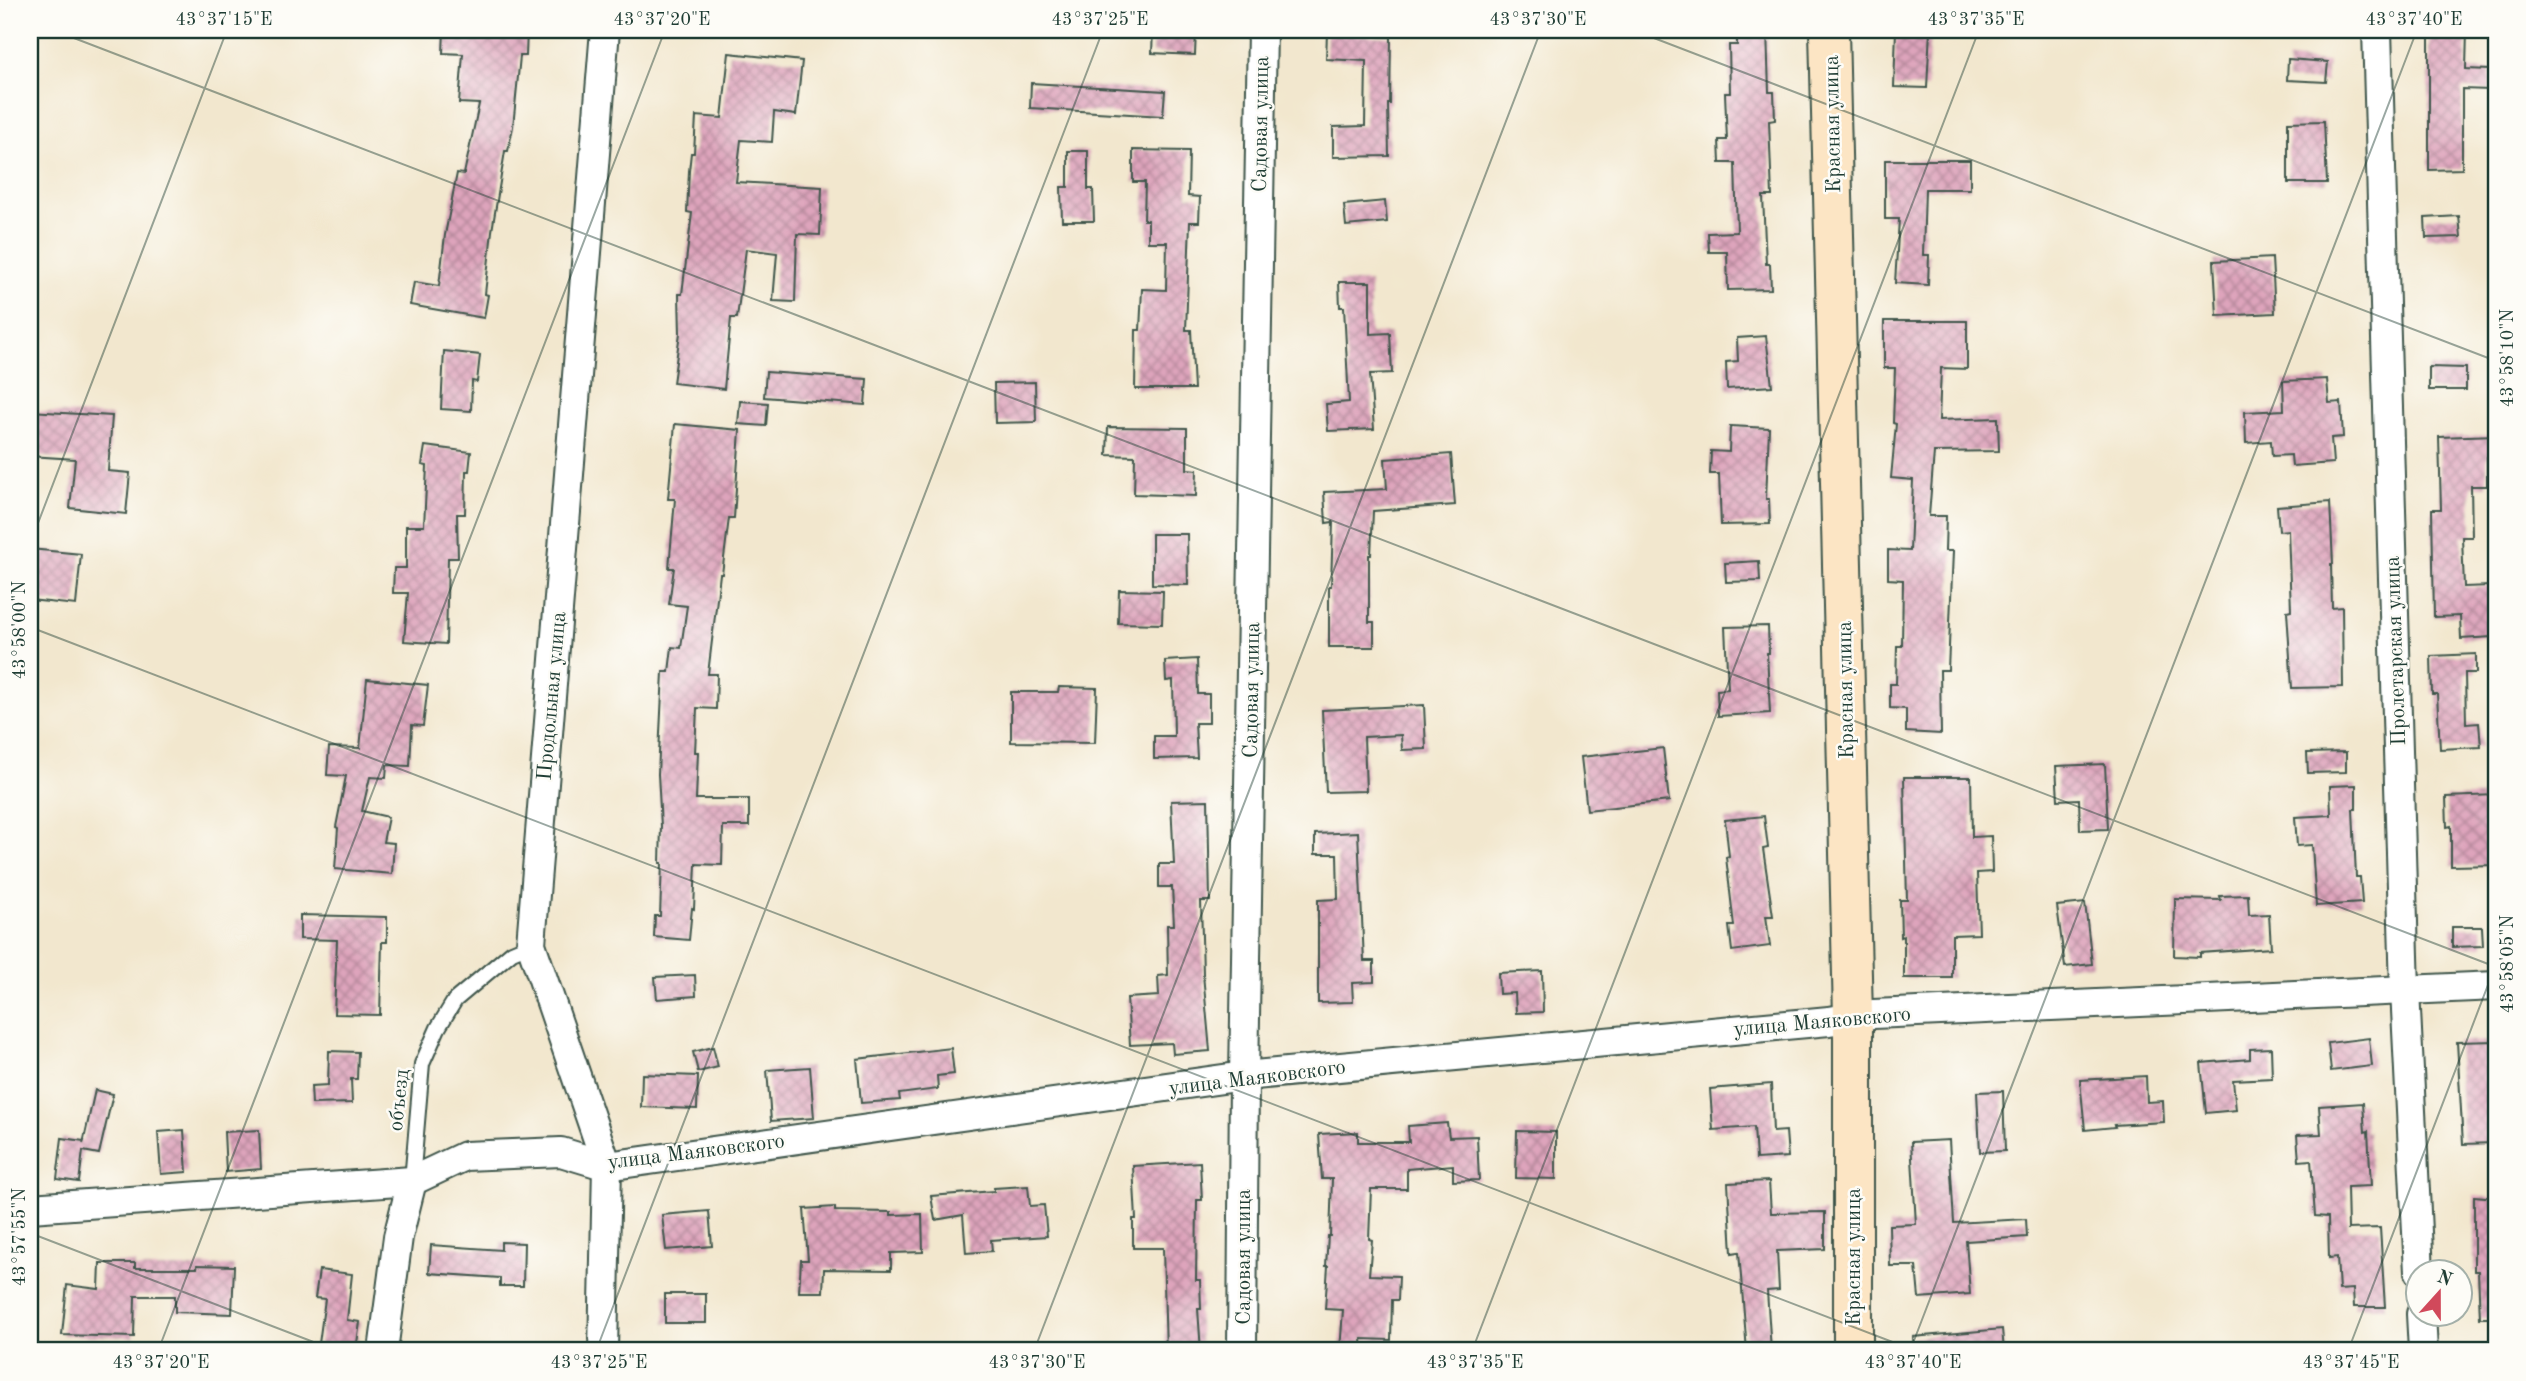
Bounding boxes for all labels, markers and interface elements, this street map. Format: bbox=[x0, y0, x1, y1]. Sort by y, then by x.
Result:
text: 43°37'15"E bbox=[176, 11, 272, 29]
text: 43°37'20"E bbox=[614, 11, 710, 29]
text: 43°37'25"E bbox=[1052, 11, 1148, 29]
text: 43°37'30"E bbox=[1490, 11, 1586, 29]
text: 43°37'35"E bbox=[1928, 11, 2024, 29]
text: 43°37'40"E bbox=[2366, 11, 2462, 29]
street label: Красная улица bbox=[1822, 55, 1845, 193]
street label: Садовая улица bbox=[1250, 56, 1273, 192]
text: 43°58'10"N bbox=[2499, 309, 2517, 407]
street label: Пролетарская улица bbox=[2383, 556, 2410, 746]
text: 43°58'00"N bbox=[11, 581, 29, 679]
street label: Продольная улица bbox=[535, 611, 570, 782]
street label: Красная улица bbox=[1835, 621, 1858, 759]
street label: Садовая улица bbox=[1241, 622, 1264, 758]
text: 43°58'05"N bbox=[2499, 915, 2517, 1013]
street label: улица Маяковского bbox=[1732, 1004, 1912, 1041]
street label: улица Маяковского bbox=[1168, 1057, 1347, 1100]
street label: объезд bbox=[386, 1067, 413, 1132]
street label: улица Маяковского bbox=[607, 1131, 786, 1174]
text: 43°57'55"N bbox=[11, 1188, 29, 1286]
street label: Красная улица bbox=[1844, 1188, 1865, 1326]
street label: Садовая улица bbox=[1234, 1189, 1255, 1325]
north arrow bbox=[2404, 1258, 2474, 1328]
text: N bbox=[2434, 1268, 2455, 1291]
text: 43°37'20"E bbox=[113, 1354, 209, 1372]
text: 43°37'25"E bbox=[551, 1354, 647, 1372]
text: 43°37'30"E bbox=[989, 1354, 1085, 1372]
text: 43°37'35"E bbox=[1427, 1354, 1523, 1372]
text: 43°37'40"E bbox=[1865, 1354, 1961, 1372]
text: 43°37'45"E bbox=[2303, 1354, 2399, 1372]

